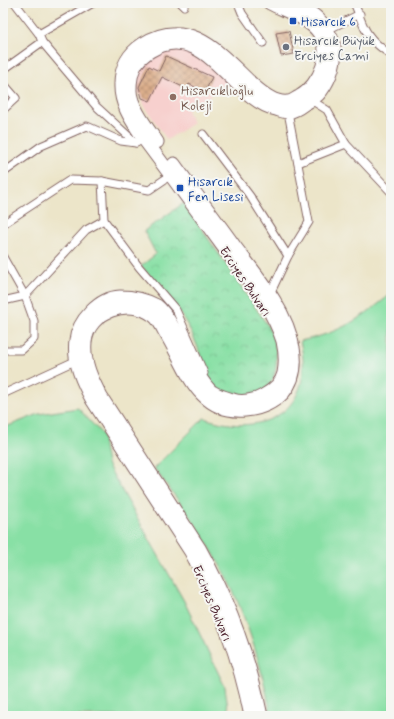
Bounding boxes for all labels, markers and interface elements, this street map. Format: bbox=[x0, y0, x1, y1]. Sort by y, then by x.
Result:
place label: Hisarcık 6 bbox=[301, 14, 356, 31]
marker: Hisarcık 6 bbox=[288, 16, 298, 26]
place label: Hisarcık Büyük Erciyes Cami bbox=[294, 33, 375, 65]
marker: Hisarcık Büyük Erciyes Cami bbox=[281, 42, 291, 52]
place label: Hisarcıklıoğlu Koleji bbox=[181, 83, 253, 115]
marker: Hisarcıklıoğlu Koleji bbox=[168, 92, 178, 102]
place label: Hisarcık Fen Lisesi bbox=[188, 174, 243, 206]
marker: Hisarcık Fen Lisesi bbox=[175, 183, 185, 193]
street label: Erciyes Bulvarı bbox=[215, 243, 275, 320]
street label: Erciyes Bulvarı bbox=[188, 563, 235, 644]

